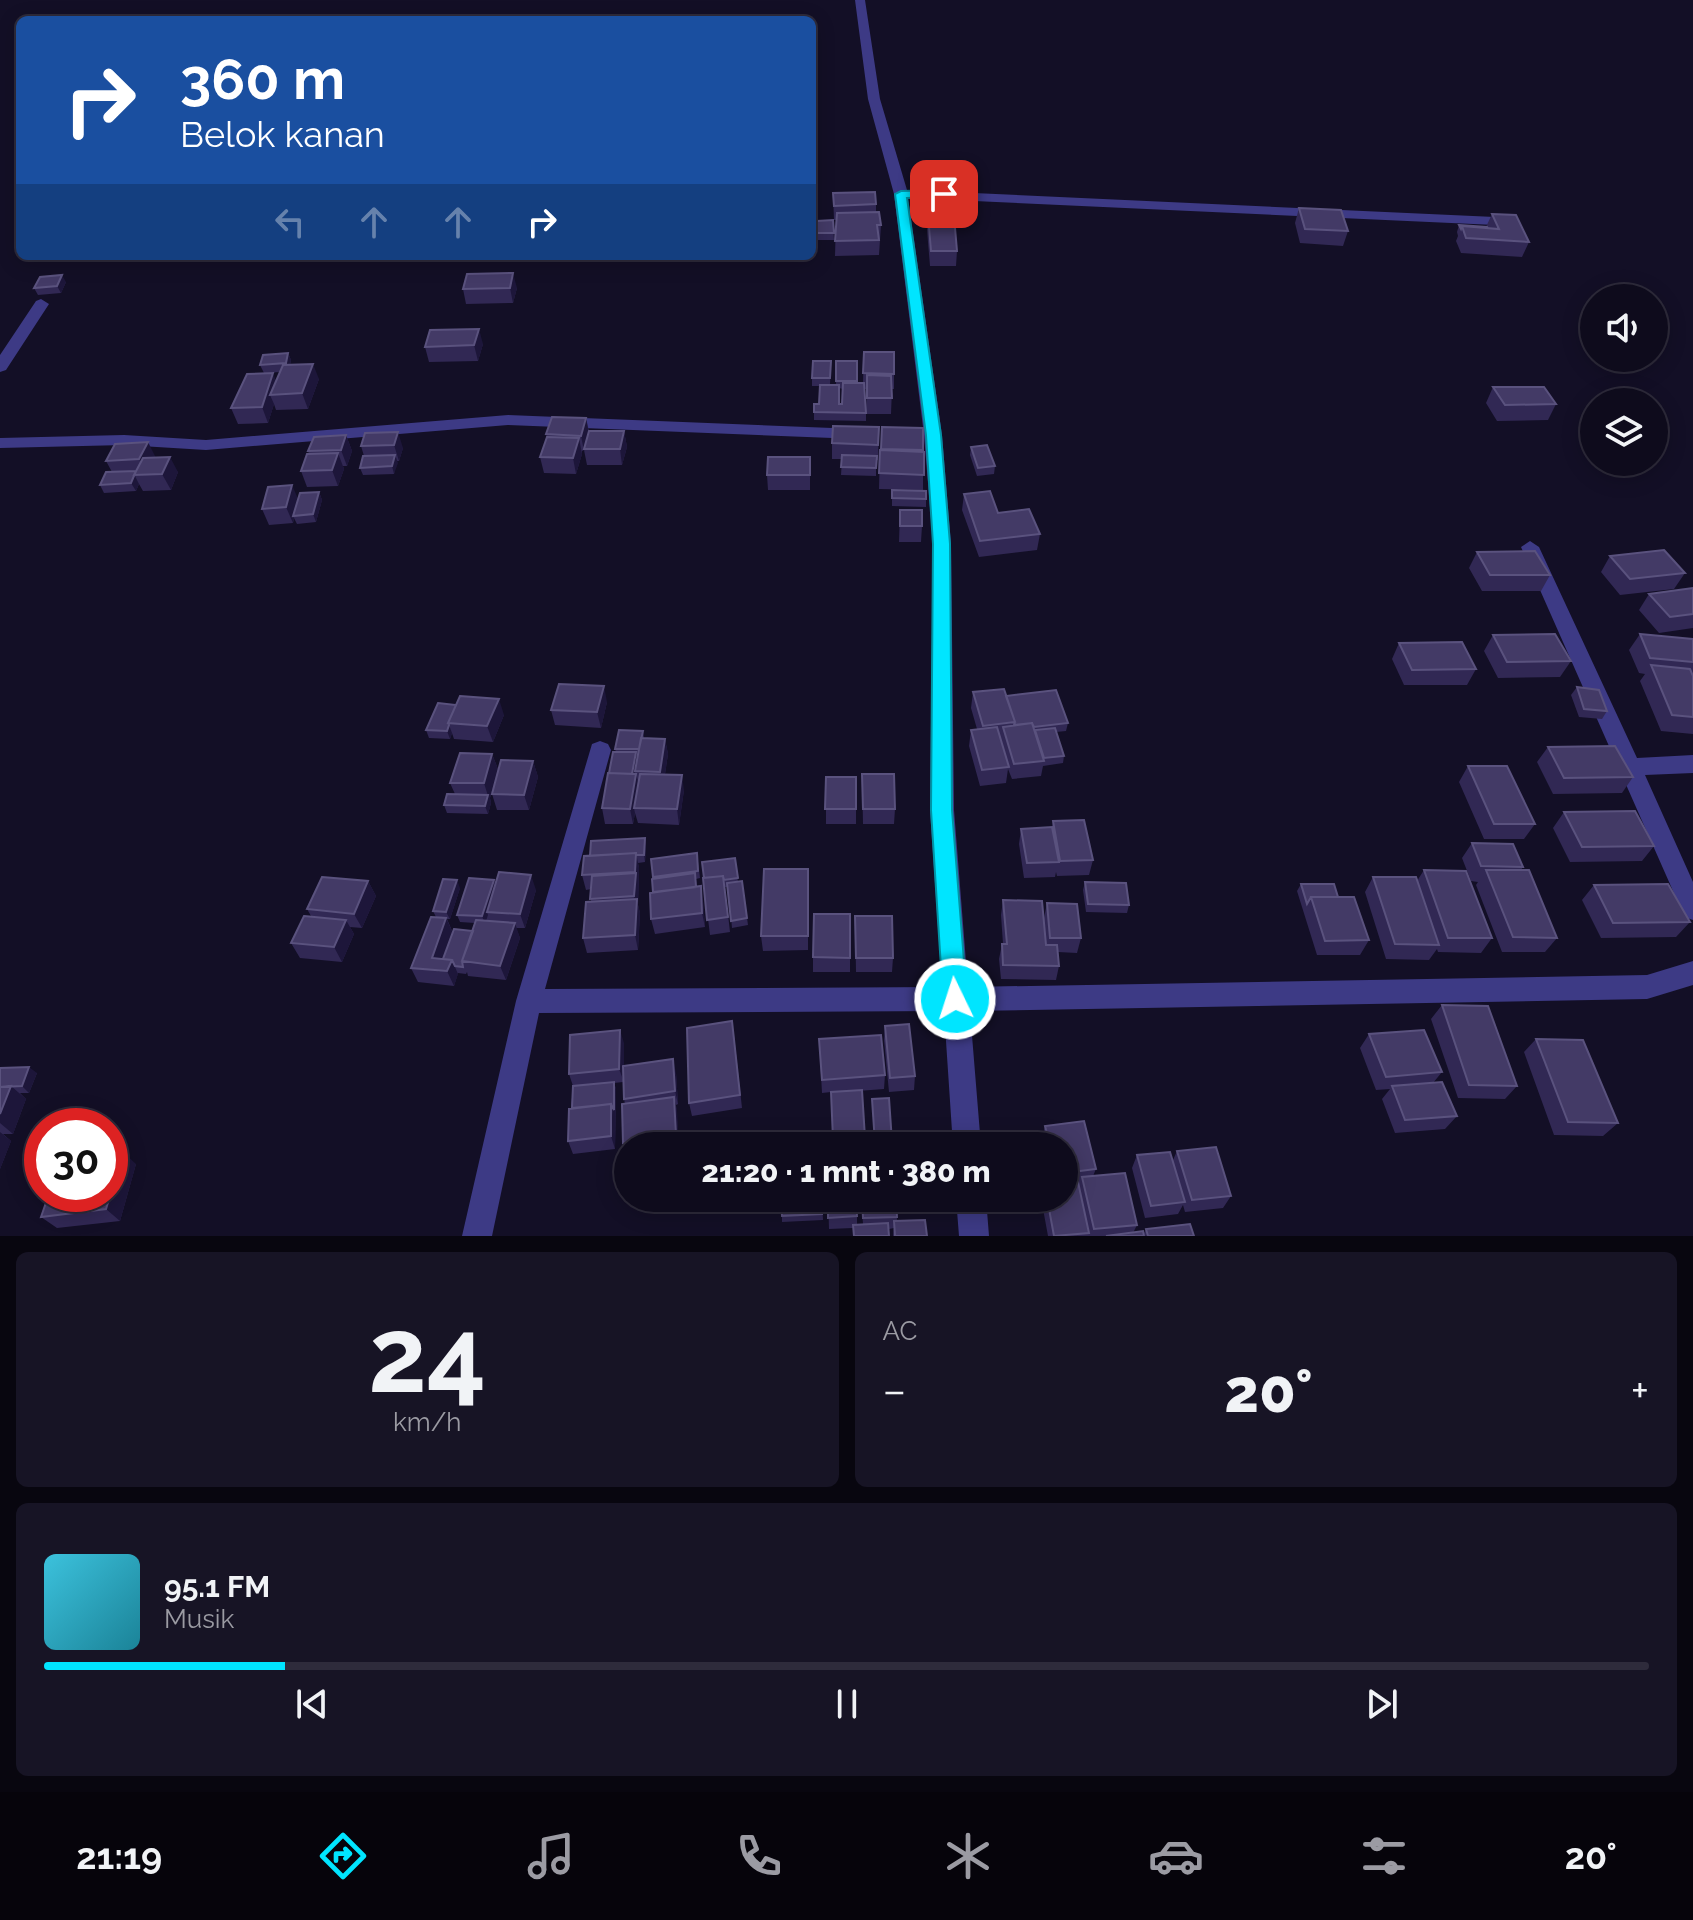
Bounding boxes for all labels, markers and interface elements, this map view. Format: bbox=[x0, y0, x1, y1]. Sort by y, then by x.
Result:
text: 360 m bbox=[180, 46, 345, 112]
icon: right bbox=[48, 48, 152, 152]
text: Belok kanan bbox=[180, 113, 385, 155]
pin bbox=[910, 160, 978, 228]
icon: arrive bbox=[922, 172, 966, 216]
icon: left bbox=[268, 200, 312, 244]
icon: ahead bbox=[352, 200, 396, 244]
icon: ahead bbox=[436, 200, 480, 244]
icon: right bbox=[520, 200, 564, 244]
map controls bbox=[1580, 284, 1668, 476]
button: sound bbox=[1580, 284, 1668, 372]
button: layers bbox=[1580, 388, 1668, 476]
position arrow bbox=[913, 957, 997, 1041]
speed limit sign: 30 bbox=[24, 1108, 128, 1212]
text: 21:20 · 1 mnt · 380 m bbox=[702, 1154, 990, 1189]
text: 24 bbox=[368, 1294, 486, 1416]
text: AC bbox=[883, 1316, 917, 1346]
text: 20° bbox=[1224, 1356, 1313, 1426]
text: − bbox=[883, 1365, 906, 1416]
text: + bbox=[1631, 1365, 1649, 1416]
text: km/h bbox=[393, 1407, 462, 1437]
text: 95.1 FM bbox=[164, 1569, 270, 1604]
text: Musik bbox=[164, 1604, 234, 1634]
icon: previous bbox=[290, 1682, 334, 1726]
icon: pause bbox=[825, 1682, 869, 1726]
icon: next bbox=[1360, 1682, 1404, 1726]
icon: directions bbox=[315, 1828, 371, 1884]
icon: music bbox=[523, 1828, 579, 1884]
icon: phone bbox=[731, 1828, 787, 1884]
icon: climate bbox=[940, 1828, 996, 1884]
icon: car bbox=[1148, 1828, 1204, 1884]
icon: filters bbox=[1356, 1828, 1412, 1884]
text: 21:19 bbox=[76, 1835, 162, 1877]
text: 20° bbox=[1565, 1835, 1617, 1877]

